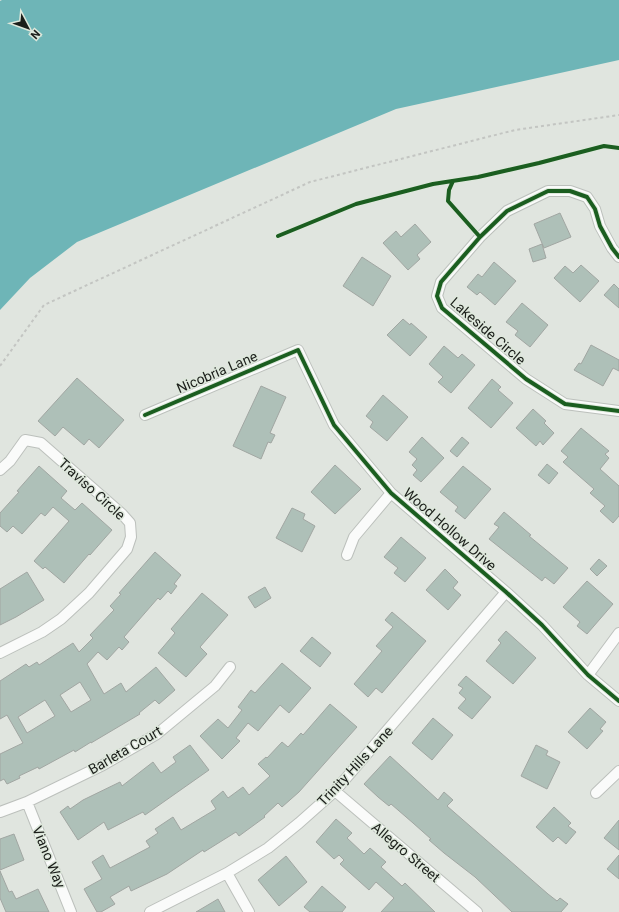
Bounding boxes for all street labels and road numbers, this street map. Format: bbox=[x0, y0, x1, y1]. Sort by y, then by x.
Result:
street label: Lakeside Circle bbox=[447, 294, 529, 368]
street label: Nicobria Lane bbox=[174, 348, 260, 396]
street label: Traviso Circle bbox=[55, 455, 129, 523]
street label: Wood Hollow Drive bbox=[400, 484, 500, 574]
street label: Barleta Court bbox=[85, 722, 165, 777]
street label: Trinity Hills Lane bbox=[314, 723, 396, 809]
street label: Allegro Street bbox=[369, 819, 444, 885]
street label: Viano Way bbox=[29, 824, 69, 891]

